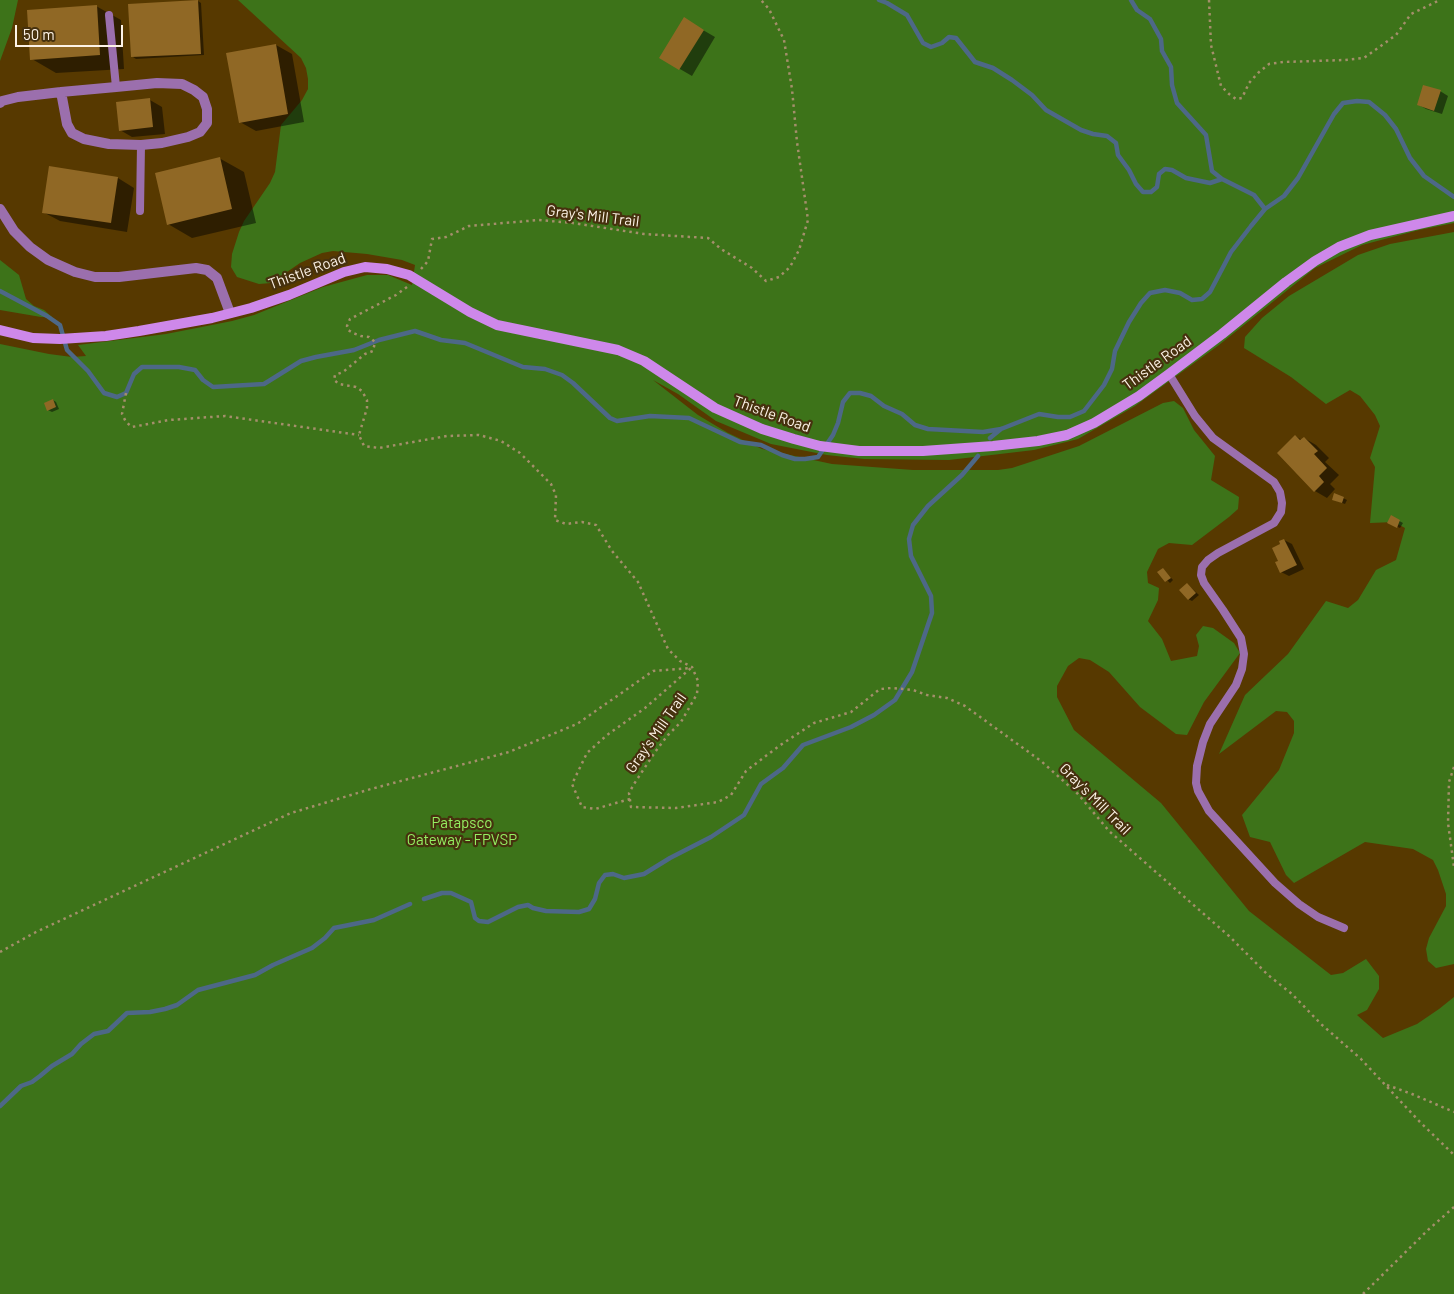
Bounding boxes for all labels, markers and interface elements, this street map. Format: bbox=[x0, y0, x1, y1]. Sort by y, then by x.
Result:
scale bar bbox=[18, 15, 125, 47]
text: 50 m bbox=[23, 25, 55, 43]
street label: Gray's Mill Trail bbox=[546, 201, 640, 231]
street label: Thistle Road bbox=[266, 249, 348, 293]
street label: Thistle Road bbox=[1119, 332, 1195, 394]
street label: Thistle Road bbox=[731, 392, 813, 436]
street label: Gray's Mill Trail bbox=[622, 690, 690, 776]
street label: Gray's Mill Trail bbox=[1056, 760, 1134, 838]
park label: Patapsco Gateway - FPVSP bbox=[407, 814, 517, 849]

